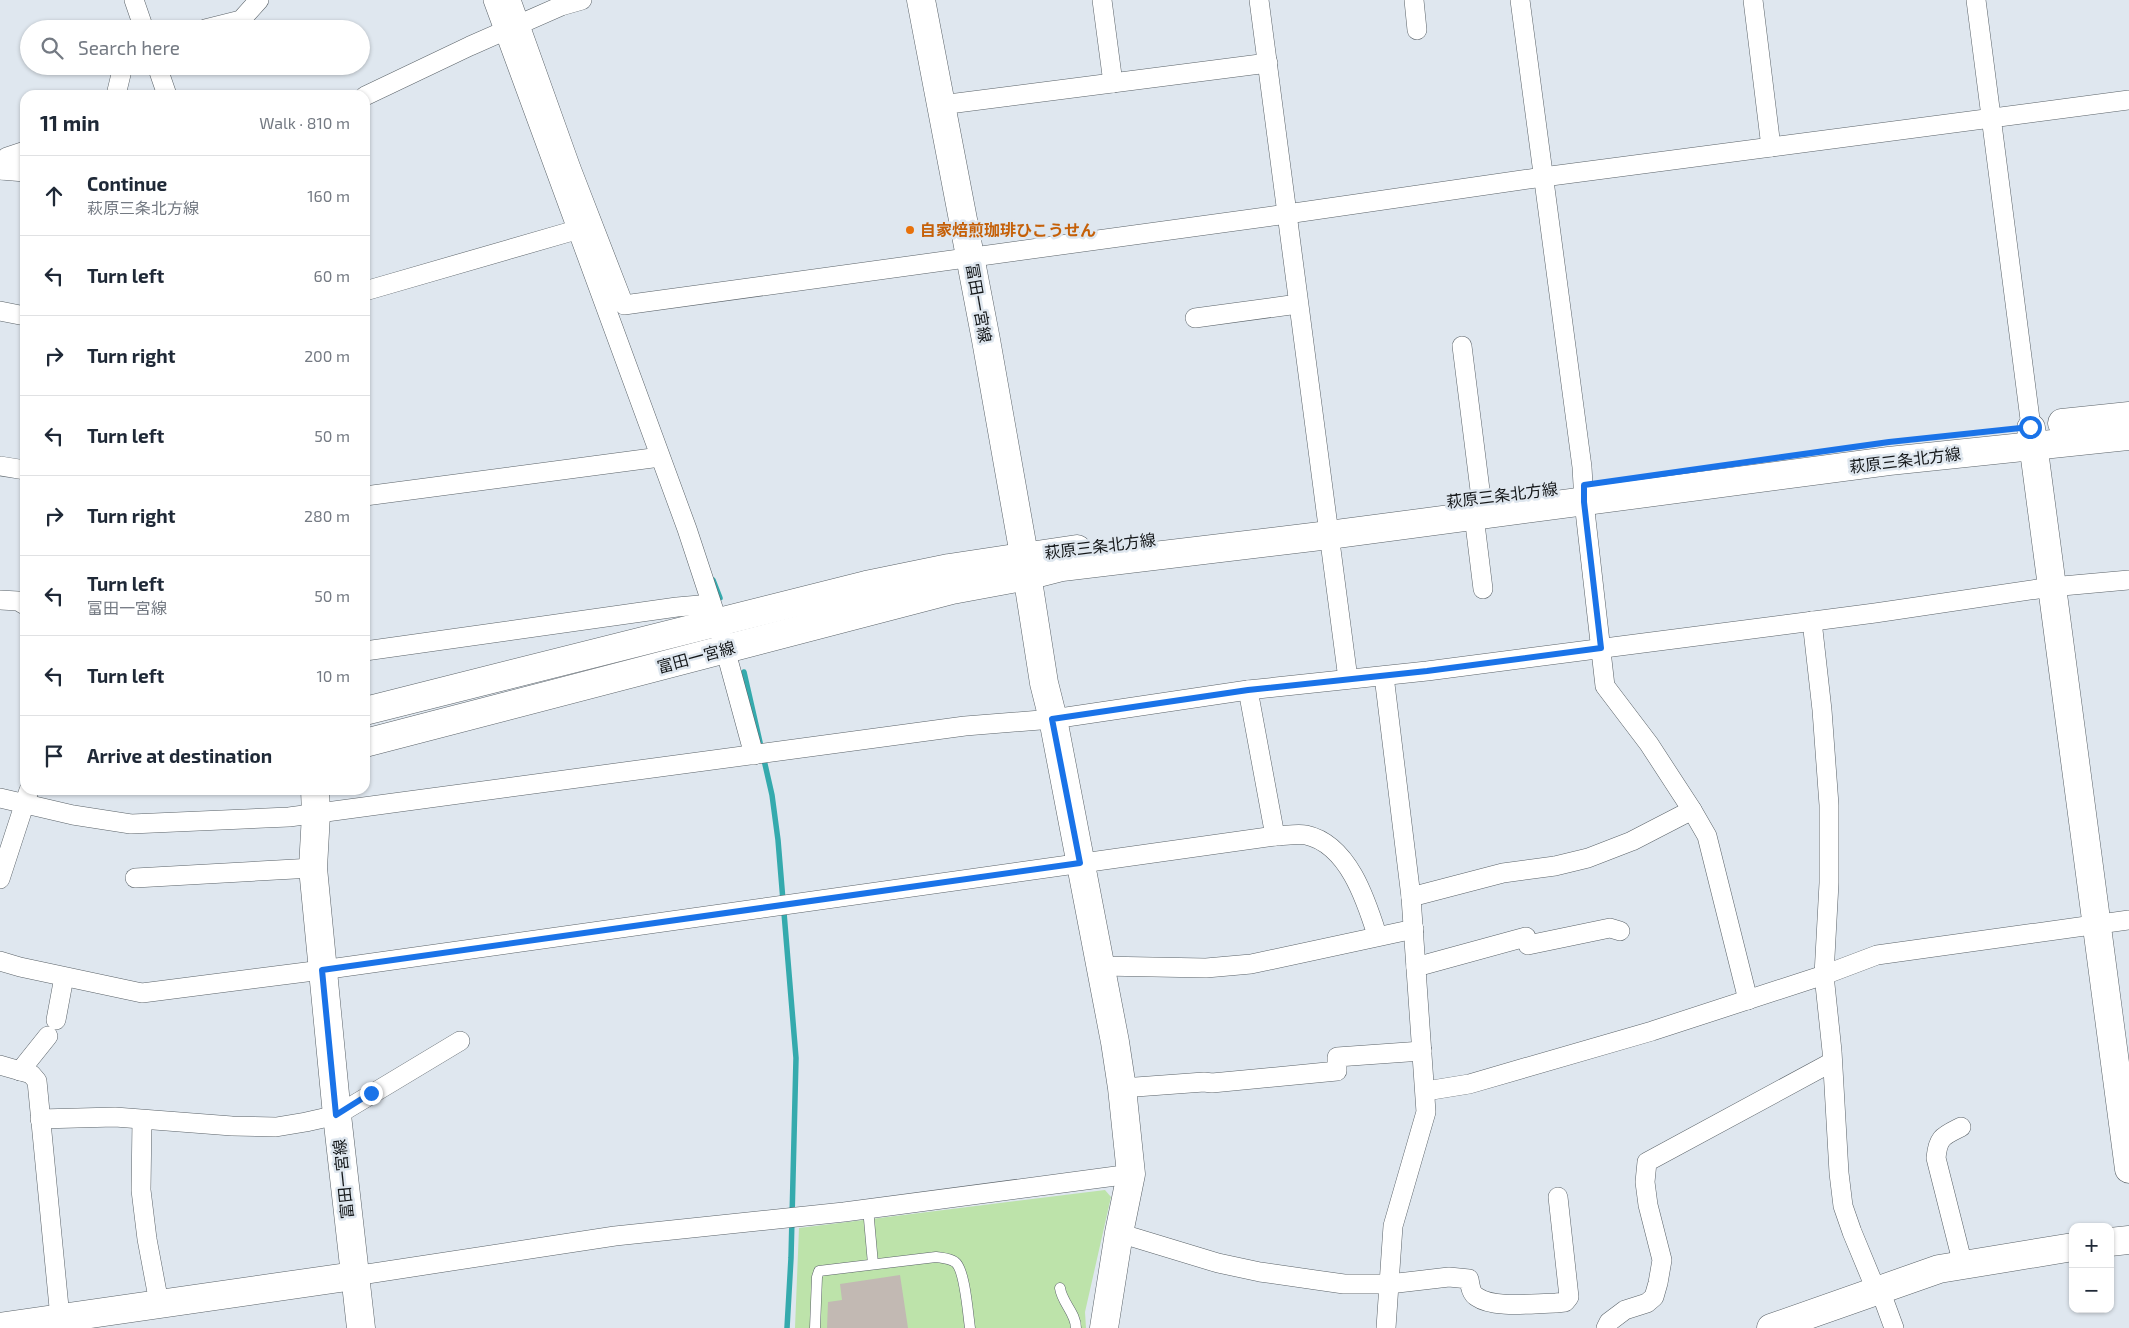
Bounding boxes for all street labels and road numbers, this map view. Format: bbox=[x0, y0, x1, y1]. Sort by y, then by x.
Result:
street label: 冨田一宮線 bbox=[963, 262, 996, 344]
street label: 萩原三条北方線 bbox=[1848, 443, 1962, 476]
street label: 萩原三条北方線 bbox=[1445, 478, 1559, 511]
street label: 萩原三条北方線 bbox=[1043, 529, 1157, 562]
street label: 富田一宮線 bbox=[655, 637, 737, 676]
street label: 富田一宮線 bbox=[329, 1138, 356, 1220]

